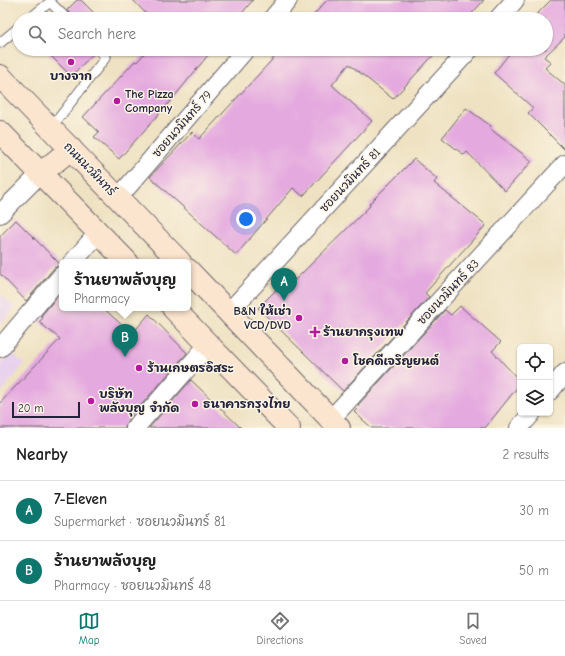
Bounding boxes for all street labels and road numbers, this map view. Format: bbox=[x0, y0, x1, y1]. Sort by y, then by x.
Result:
street label: ซอยนวมินทร์ 79 bbox=[149, 87, 215, 160]
street label: ถนนนวมินทร์ bbox=[61, 139, 120, 199]
street label: ซอยนวมินทร์ 81 bbox=[316, 144, 383, 215]
street label: ซอยนวมินทร์ 83 bbox=[414, 256, 482, 327]

